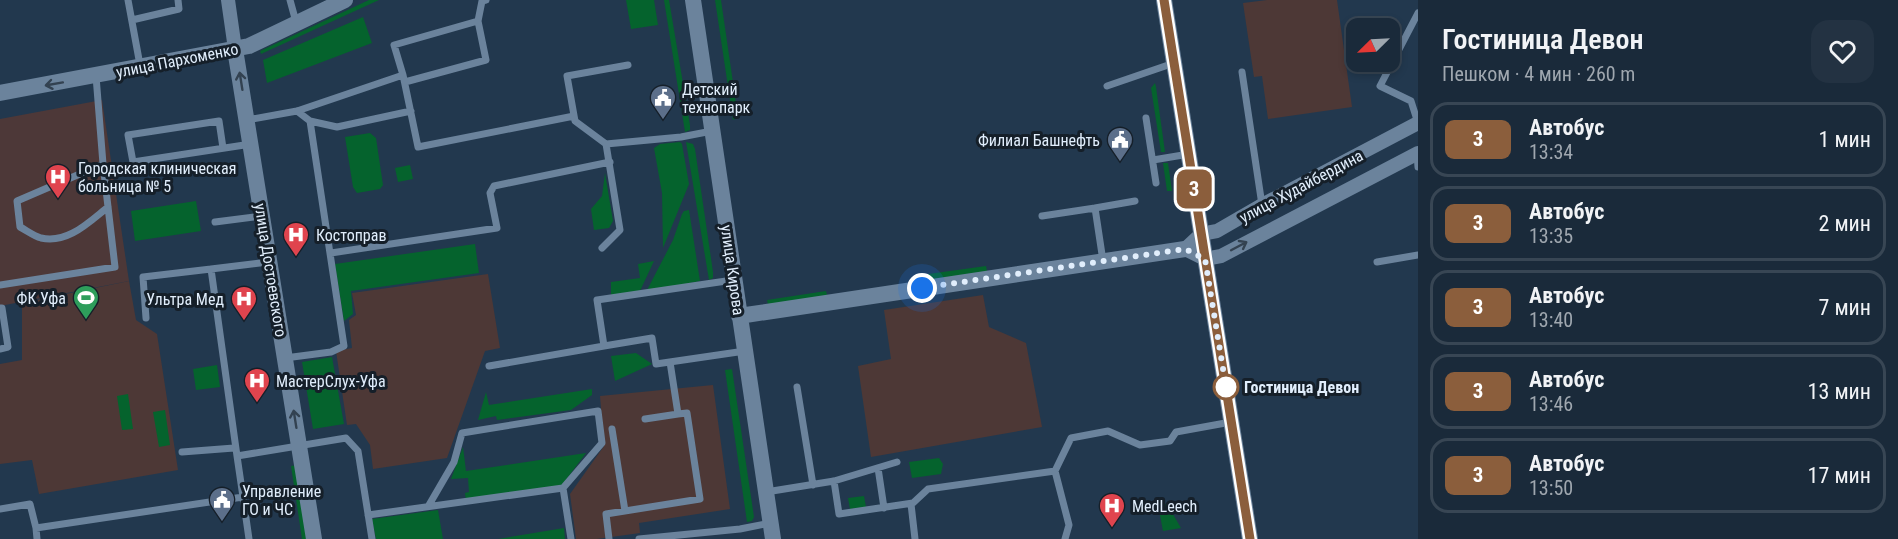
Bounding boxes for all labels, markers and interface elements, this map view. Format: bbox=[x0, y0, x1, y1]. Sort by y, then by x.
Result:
north arrow bbox=[1346, 18, 1400, 72]
map controls bbox=[1346, 18, 1400, 72]
button: heart bbox=[1811, 20, 1874, 83]
text: Гостиница Девон bbox=[1442, 23, 1643, 56]
street label: улица Пархоменко bbox=[114, 39, 240, 82]
text: Пешком · 4 мин · 260 m bbox=[1442, 62, 1635, 86]
one-way arrow bbox=[235, 72, 246, 92]
one-way arrow bbox=[45, 78, 65, 89]
place label: Детский технопарк bbox=[682, 80, 751, 117]
public building icon: Детский технопарк bbox=[648, 83, 678, 121]
text: Автобус bbox=[1529, 115, 1604, 140]
public building icon: Филиал Башнефть bbox=[1105, 125, 1135, 163]
text: 3 bbox=[1473, 127, 1483, 151]
text: 1 мин bbox=[1818, 127, 1871, 152]
place label: Филиал Башнефть bbox=[978, 131, 1100, 150]
text: 13:34 bbox=[1529, 140, 1573, 164]
street label: улица Худайбердина bbox=[1236, 146, 1366, 227]
place label: Городская клиническая больница № 5 bbox=[78, 159, 236, 196]
hospital icon: Городская клиническая больница № 5 bbox=[43, 162, 73, 200]
line badge: 3 bbox=[1174, 170, 1214, 208]
text: 3 bbox=[1189, 177, 1199, 201]
text: Автобус bbox=[1529, 199, 1604, 224]
street label: улица Достоевского bbox=[251, 202, 290, 338]
text: 3 bbox=[1473, 211, 1483, 235]
text: 2 мин bbox=[1818, 211, 1871, 236]
hospital icon: Костоправ bbox=[281, 220, 311, 258]
street label: улица Кирова bbox=[717, 224, 748, 316]
text: 13:35 bbox=[1529, 224, 1573, 248]
place label: Костоправ bbox=[316, 226, 386, 245]
one-way arrow bbox=[1230, 240, 1248, 252]
your location bbox=[907, 273, 937, 303]
sports icon: ФК Уфа bbox=[71, 283, 101, 321]
text: Автобус bbox=[1529, 283, 1604, 308]
hospital icon: Ультра Мед bbox=[229, 284, 259, 322]
place label: ФК Уфа bbox=[17, 289, 66, 308]
place label: Ультра Мед bbox=[146, 290, 224, 309]
text: 3 bbox=[1473, 295, 1483, 319]
text: 7 мин bbox=[1818, 295, 1871, 320]
text: 13:40 bbox=[1529, 308, 1573, 332]
hospital icon: МастерСлух-Уфа bbox=[242, 366, 272, 404]
text: Автобус bbox=[1529, 367, 1604, 392]
place label: МастерСлух-Уфа bbox=[276, 372, 386, 391]
marker: Гостиница Девон bbox=[1213, 374, 1239, 400]
place label: Гостиница Девон bbox=[1244, 378, 1359, 397]
text: 3 bbox=[1473, 379, 1483, 403]
text: 13 мин bbox=[1808, 379, 1871, 404]
text: 13:46 bbox=[1529, 392, 1573, 416]
one-way arrow bbox=[289, 410, 300, 429]
text: Автобус bbox=[1529, 451, 1604, 476]
text: 3 bbox=[1473, 463, 1483, 487]
text: 17 мин bbox=[1808, 463, 1871, 488]
text: 13:50 bbox=[1529, 476, 1573, 500]
place label: Управление ГО и ЧС bbox=[242, 482, 321, 519]
public building icon: Управление ГО и ЧС bbox=[207, 485, 237, 523]
hospital icon: MedLeech bbox=[1097, 491, 1127, 529]
place label: MedLeech bbox=[1132, 497, 1197, 516]

